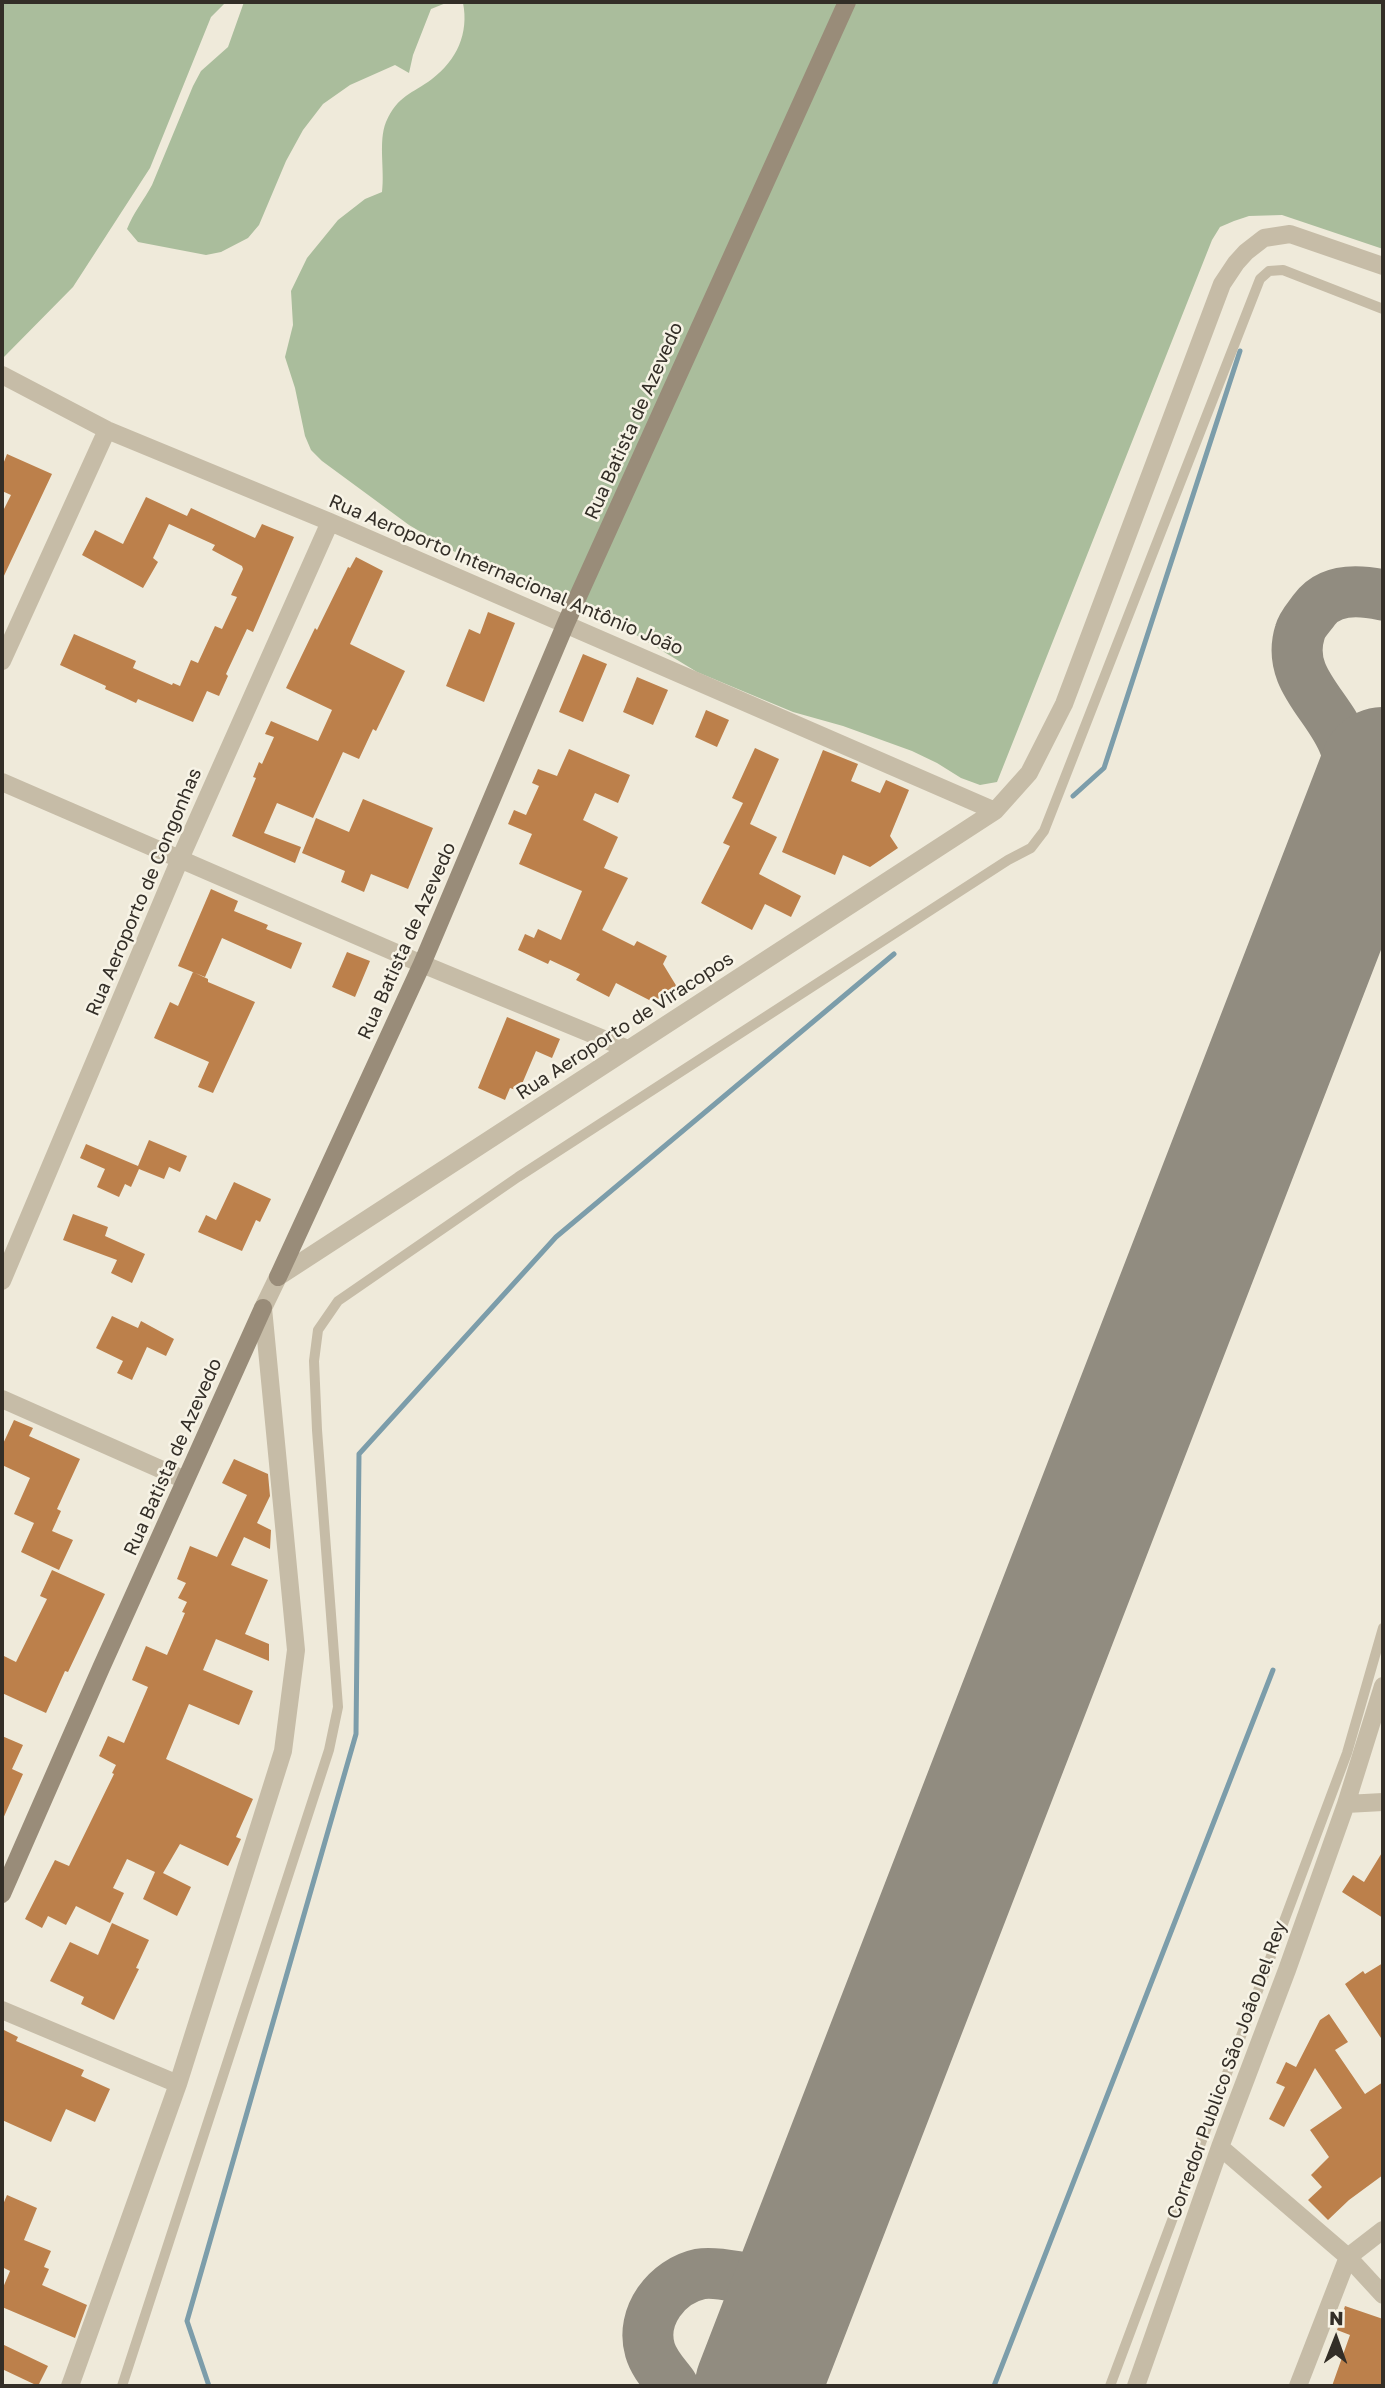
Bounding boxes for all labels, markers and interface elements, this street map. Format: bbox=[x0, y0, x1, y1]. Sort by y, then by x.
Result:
street label: Rua Batista de Azevedo bbox=[580, 319, 688, 523]
street label: Rua Aeroporto Internacional Antônio João bbox=[325, 490, 687, 660]
street label: Rua Aeroporto de Congonhas bbox=[81, 765, 207, 1019]
street label: Rua Batista de Azevedo bbox=[353, 839, 461, 1043]
street label: Rua Aeroporto de Viracopos bbox=[512, 947, 738, 1105]
street label: Rua Batista de Azevedo bbox=[119, 1355, 227, 1559]
street label: Corredor Publico São João Del Rey bbox=[1162, 1918, 1292, 2222]
north arrow bbox=[1301, 2304, 1371, 2374]
text: N bbox=[1329, 2306, 1344, 2329]

